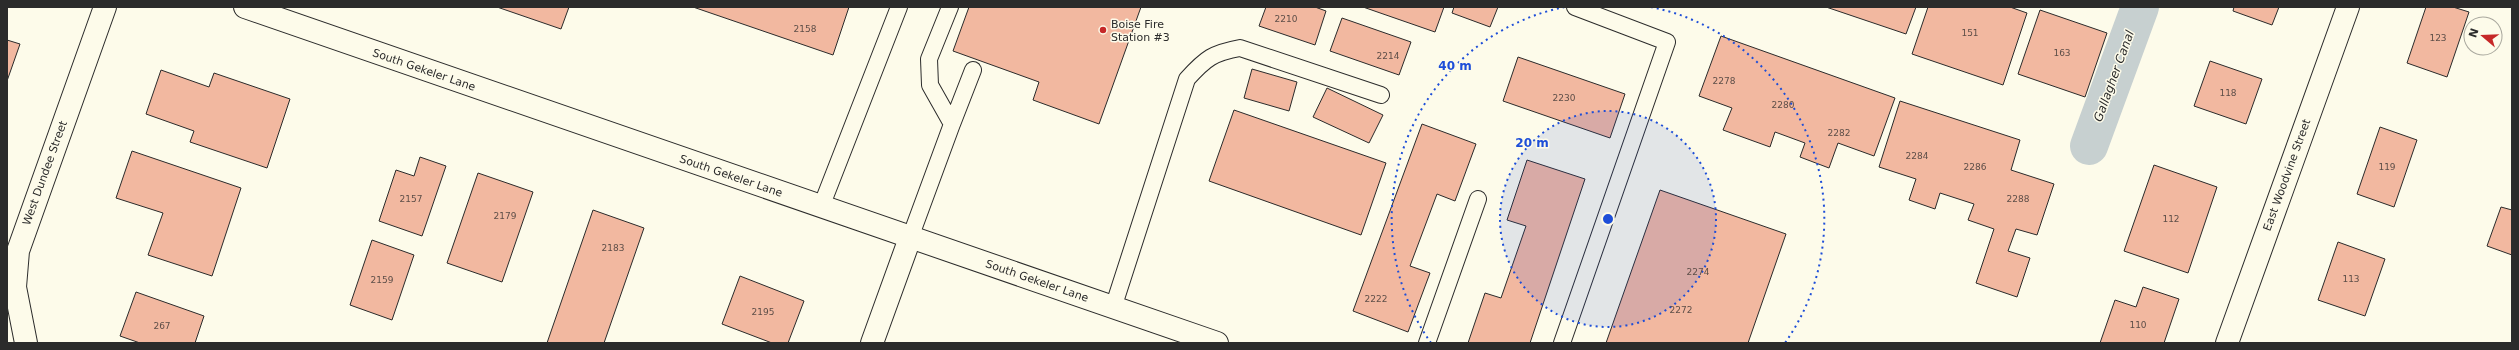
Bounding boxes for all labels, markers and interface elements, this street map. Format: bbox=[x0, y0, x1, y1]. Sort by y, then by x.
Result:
house number: 2210 bbox=[1275, 14, 1298, 24]
north arrow bbox=[2463, 16, 2503, 56]
place label: Boise Fire Station #3 bbox=[1111, 18, 1170, 44]
house number: 2158 bbox=[794, 24, 817, 34]
marker: Boise Fire Station #3 bbox=[1098, 25, 1108, 35]
text: N bbox=[2466, 26, 2482, 39]
house number: 151 bbox=[1961, 28, 1979, 38]
water label: Gallagher Canal bbox=[2091, 28, 2137, 124]
house number: 123 bbox=[2429, 33, 2447, 43]
street label: South Gekeler Lane bbox=[371, 46, 477, 94]
house number: 163 bbox=[2053, 48, 2071, 58]
house number: 2214 bbox=[1377, 51, 1400, 61]
text: 40 m bbox=[1438, 59, 1472, 73]
house number: 2278 bbox=[1713, 76, 1736, 86]
house number: 118 bbox=[2219, 88, 2237, 98]
house number: 2230 bbox=[1553, 93, 1576, 103]
house number: 2280 bbox=[1772, 100, 1795, 110]
street label: East Woodvine Street bbox=[2261, 117, 2314, 233]
street label: West Dundee Street bbox=[20, 118, 70, 227]
house number: 2282 bbox=[1828, 128, 1850, 138]
text: 20 m bbox=[1515, 136, 1549, 150]
house number: 2284 bbox=[1906, 151, 1929, 161]
street label: South Gekeler Lane bbox=[678, 152, 784, 200]
house number: 2286 bbox=[1964, 162, 1987, 172]
house number: 119 bbox=[2378, 162, 2396, 172]
house number: 2157 bbox=[400, 194, 422, 204]
house number: 2288 bbox=[2007, 194, 2030, 204]
house number: 2179 bbox=[494, 211, 517, 221]
centre of rings bbox=[1601, 212, 1615, 226]
house number: 112 bbox=[2162, 214, 2180, 224]
house number: 2183 bbox=[602, 243, 624, 253]
street label: South Gekeler Lane bbox=[984, 257, 1090, 305]
house number: 2274 bbox=[1687, 267, 1710, 277]
house number: 113 bbox=[2342, 274, 2360, 284]
house number: 2159 bbox=[371, 275, 394, 285]
house number: 2222 bbox=[1365, 294, 1387, 304]
house number: 2272 bbox=[1670, 305, 1692, 315]
house number: 2195 bbox=[752, 307, 774, 317]
house number: 110 bbox=[2129, 320, 2147, 330]
house number: 267 bbox=[153, 321, 171, 331]

